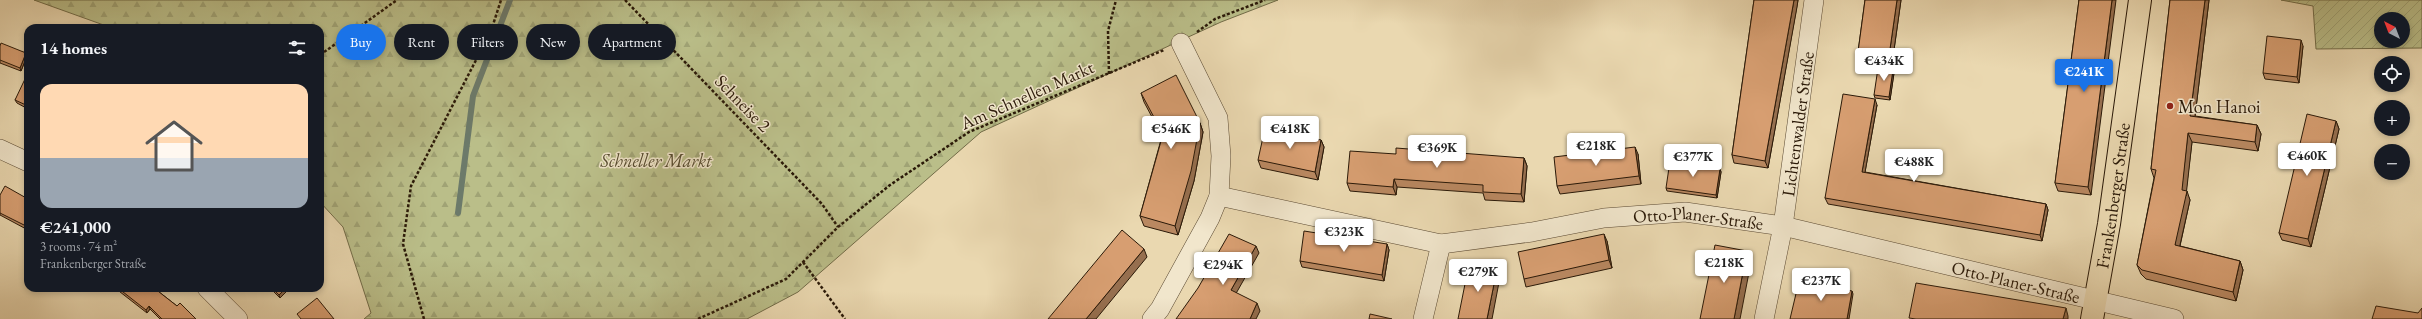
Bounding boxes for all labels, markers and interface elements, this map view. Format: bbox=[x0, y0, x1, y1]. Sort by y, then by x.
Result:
north arrow bbox=[2374, 12, 2410, 48]
map controls bbox=[2374, 12, 2410, 180]
chip: Buy bbox=[336, 24, 386, 60]
chip: Rent bbox=[394, 24, 449, 60]
chip: Filters bbox=[457, 24, 518, 60]
chip: New bbox=[526, 24, 580, 60]
chip: Apartment bbox=[588, 24, 676, 60]
text: 14 homes bbox=[40, 37, 107, 59]
icon: filters bbox=[286, 37, 308, 59]
pin: €434K bbox=[1856, 48, 1912, 82]
street label: Lichtenwalder Straße bbox=[1776, 50, 1818, 198]
text: €434K bbox=[1864, 52, 1904, 69]
street label: Am Schnellen Markt bbox=[956, 55, 1098, 135]
button: locate bbox=[2374, 56, 2410, 92]
pin: €241K bbox=[2056, 59, 2112, 93]
text: €241K bbox=[2064, 63, 2104, 80]
street label: Schneise 2 bbox=[710, 69, 776, 137]
place label: Mon Hanoi bbox=[2178, 95, 2261, 118]
button: + bbox=[2374, 100, 2410, 136]
marker: Mon Hanoi bbox=[2165, 101, 2175, 111]
icon: home bbox=[138, 110, 210, 182]
pin: €546K bbox=[1143, 116, 1199, 150]
pin: €418K bbox=[1262, 116, 1318, 150]
text: €546K bbox=[1151, 120, 1191, 137]
text: €418K bbox=[1270, 120, 1310, 137]
street label: Frankenberger Straße bbox=[2090, 121, 2134, 270]
pin: €218K bbox=[1568, 133, 1624, 167]
pin: €369K bbox=[1409, 135, 1465, 169]
text: €218K bbox=[1576, 137, 1616, 154]
text: €369K bbox=[1417, 139, 1457, 156]
pin: €460K bbox=[2279, 143, 2335, 177]
pin: €377K bbox=[1665, 144, 1721, 178]
button: − bbox=[2374, 144, 2410, 180]
text: €460K bbox=[2287, 147, 2327, 164]
text: €377K bbox=[1673, 148, 1713, 165]
park label: Schneller Markt bbox=[600, 149, 712, 172]
pin: €488K bbox=[1886, 149, 1942, 183]
text: €488K bbox=[1894, 153, 1934, 170]
street label: Otto-Planer-Straße bbox=[1632, 200, 1765, 235]
text: €241,000 bbox=[40, 216, 111, 238]
pin: €323K bbox=[1316, 219, 1372, 253]
text: €323K bbox=[1324, 223, 1364, 240]
text: 3 rooms · 74 m² bbox=[40, 238, 117, 255]
pin: €218K bbox=[1696, 250, 1752, 284]
pin: €294K bbox=[1195, 252, 1251, 286]
text: €218K bbox=[1704, 254, 1744, 271]
text: Frankenberger Straße bbox=[40, 255, 146, 272]
street label: Otto-Planer-Straße bbox=[1950, 255, 2082, 308]
text: €294K bbox=[1203, 256, 1243, 273]
pin: €279K bbox=[1450, 259, 1506, 293]
text: €279K bbox=[1458, 263, 1498, 280]
pin: €237K bbox=[1793, 268, 1849, 302]
text: €237K bbox=[1801, 272, 1841, 289]

